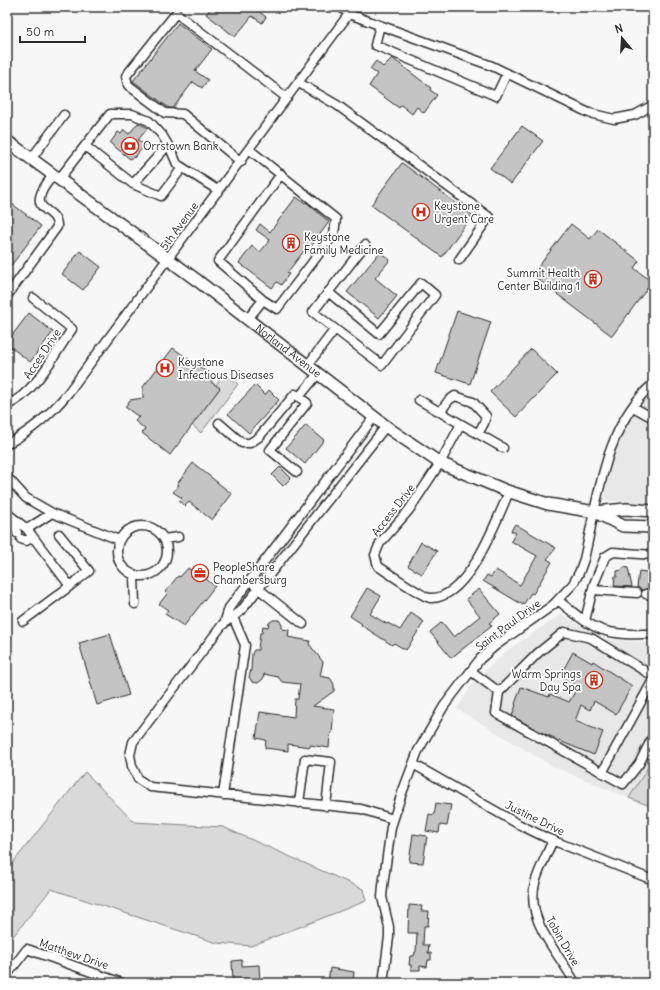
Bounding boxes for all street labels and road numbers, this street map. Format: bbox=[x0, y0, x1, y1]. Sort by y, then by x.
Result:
street label: 5th Avenue bbox=[157, 199, 201, 253]
street label: Norland Avenue bbox=[253, 321, 324, 381]
street label: Acces Drive bbox=[20, 326, 64, 382]
street label: Access Drive bbox=[368, 481, 418, 539]
street label: Saint Paul Drive bbox=[473, 596, 543, 654]
street label: Justine Drive bbox=[503, 798, 567, 838]
street label: Tobin Drive bbox=[543, 914, 583, 968]
street label: Matthew Drive bbox=[38, 936, 110, 972]

